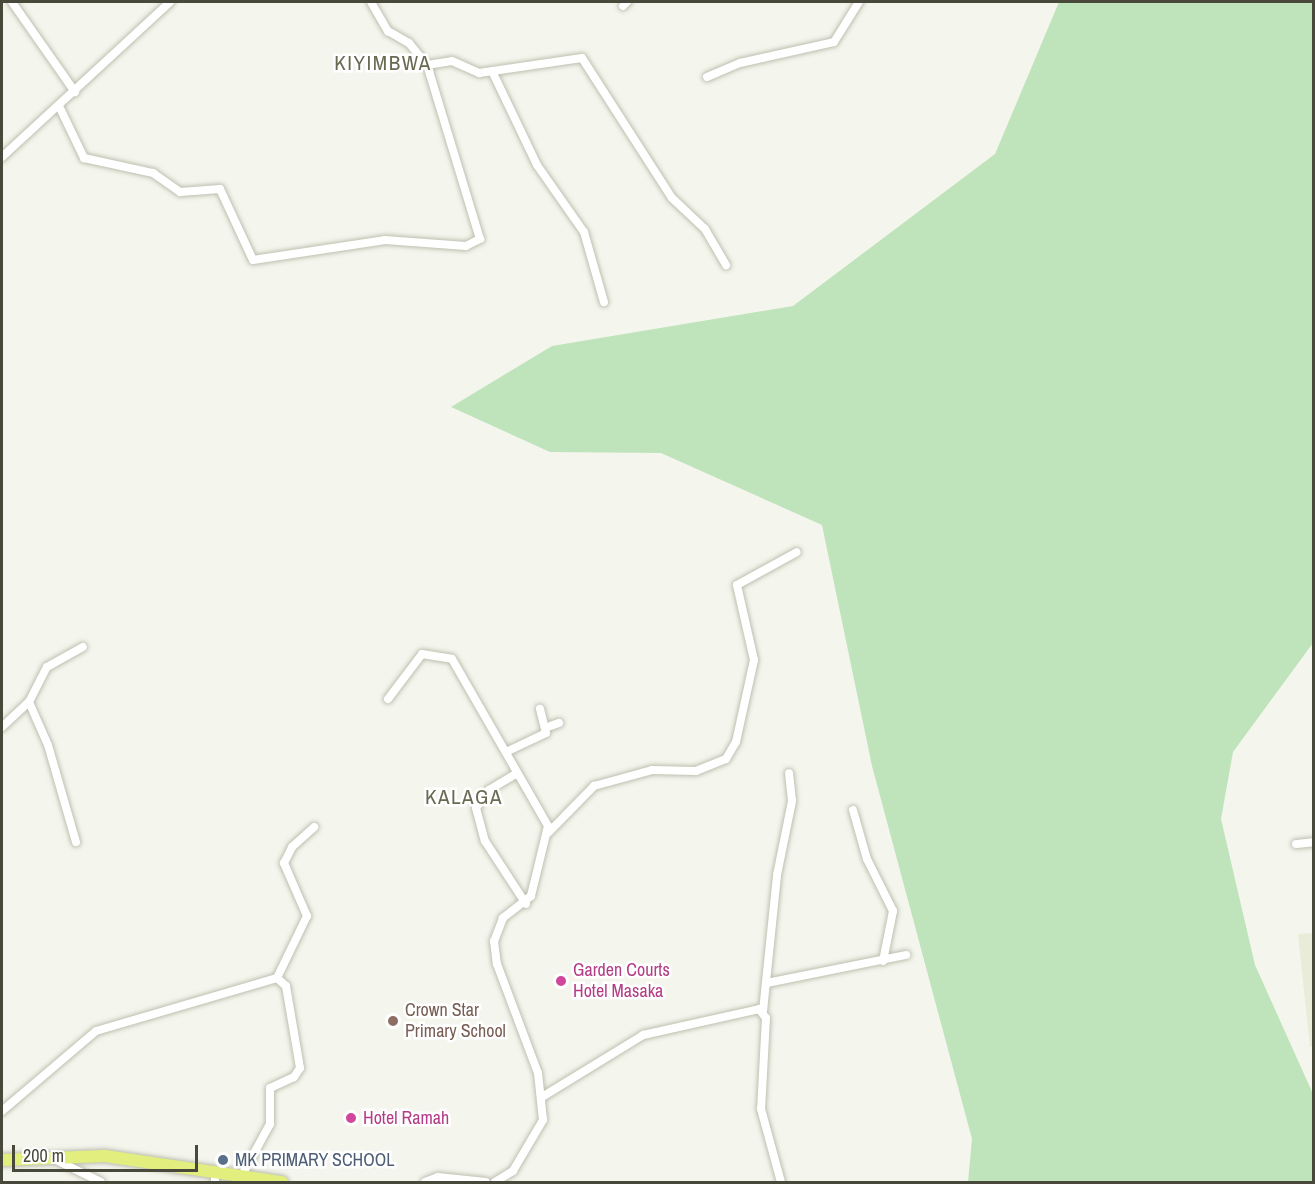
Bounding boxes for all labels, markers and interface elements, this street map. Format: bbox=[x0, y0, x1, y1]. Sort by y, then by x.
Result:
district label: KIYIMBWA bbox=[334, 50, 432, 76]
district label: KALAGA bbox=[425, 784, 503, 810]
place label: Garden Courts Hotel Masaka bbox=[573, 960, 670, 1002]
marker: Garden Courts Hotel Masaka bbox=[554, 974, 568, 988]
place label: Crown Star Primary School bbox=[405, 1000, 506, 1042]
marker: Crown Star Primary School bbox=[386, 1014, 400, 1028]
place label: Hotel Ramah bbox=[363, 1107, 449, 1129]
marker: Hotel Ramah bbox=[344, 1111, 358, 1125]
scale bar bbox=[15, 1133, 201, 1171]
text: 200 m bbox=[23, 1143, 64, 1168]
place label: MK PRIMARY SCHOOL bbox=[235, 1149, 395, 1171]
marker: MK PRIMARY SCHOOL bbox=[216, 1153, 230, 1167]

